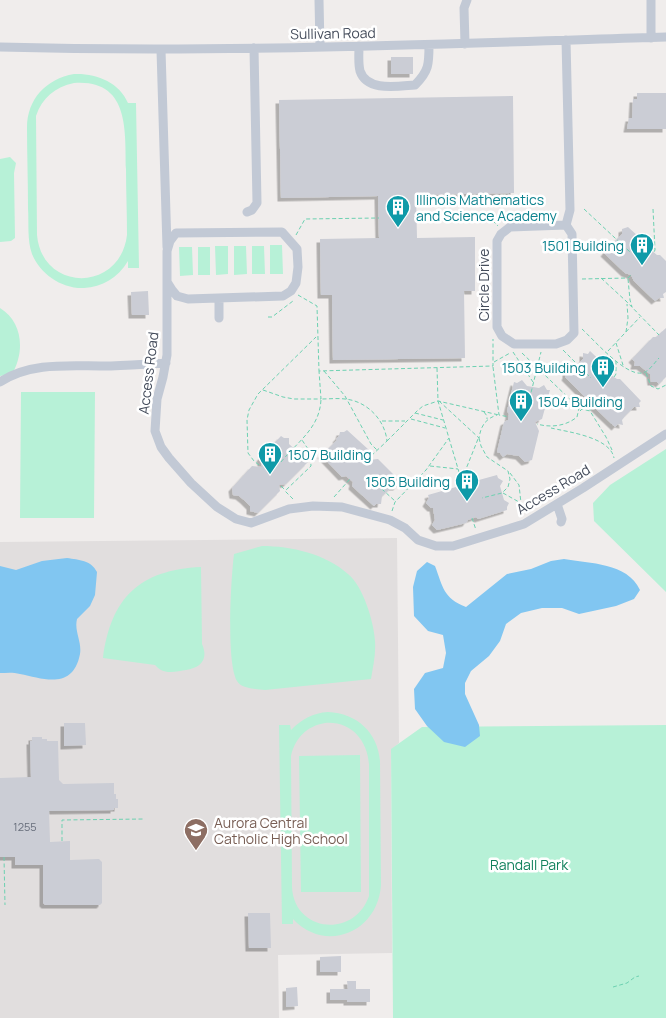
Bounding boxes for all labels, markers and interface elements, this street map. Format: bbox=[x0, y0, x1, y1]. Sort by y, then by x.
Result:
street label: Sullivan Road bbox=[290, 23, 376, 43]
place label: Illinois Mathematics and Science Academy bbox=[416, 190, 558, 225]
building icon: Illinois Mathematics and Science Academy bbox=[385, 194, 411, 228]
building icon: 1501 Building bbox=[629, 232, 655, 266]
place label: 1501 Building bbox=[542, 236, 624, 255]
street label: Circle Drive bbox=[474, 249, 493, 321]
street label: Access Road bbox=[134, 331, 162, 415]
building icon: 1503 Building bbox=[590, 354, 616, 388]
place label: 1503 Building bbox=[502, 358, 586, 377]
building icon: 1504 Building bbox=[508, 388, 534, 422]
place label: 1504 Building bbox=[538, 392, 623, 411]
building icon: 1507 Building bbox=[257, 441, 283, 475]
place label: 1507 Building bbox=[288, 445, 372, 464]
street label: Access Road bbox=[513, 460, 593, 518]
building icon: 1505 Building bbox=[454, 468, 480, 502]
place label: 1505 Building bbox=[365, 472, 450, 491]
place label: Aurora Central Catholic High School bbox=[214, 813, 348, 848]
school or university icon: Aurora Central Catholic High School bbox=[183, 817, 209, 851]
house number: 1255 bbox=[13, 819, 37, 834]
park label: Randall Park bbox=[490, 855, 569, 874]

